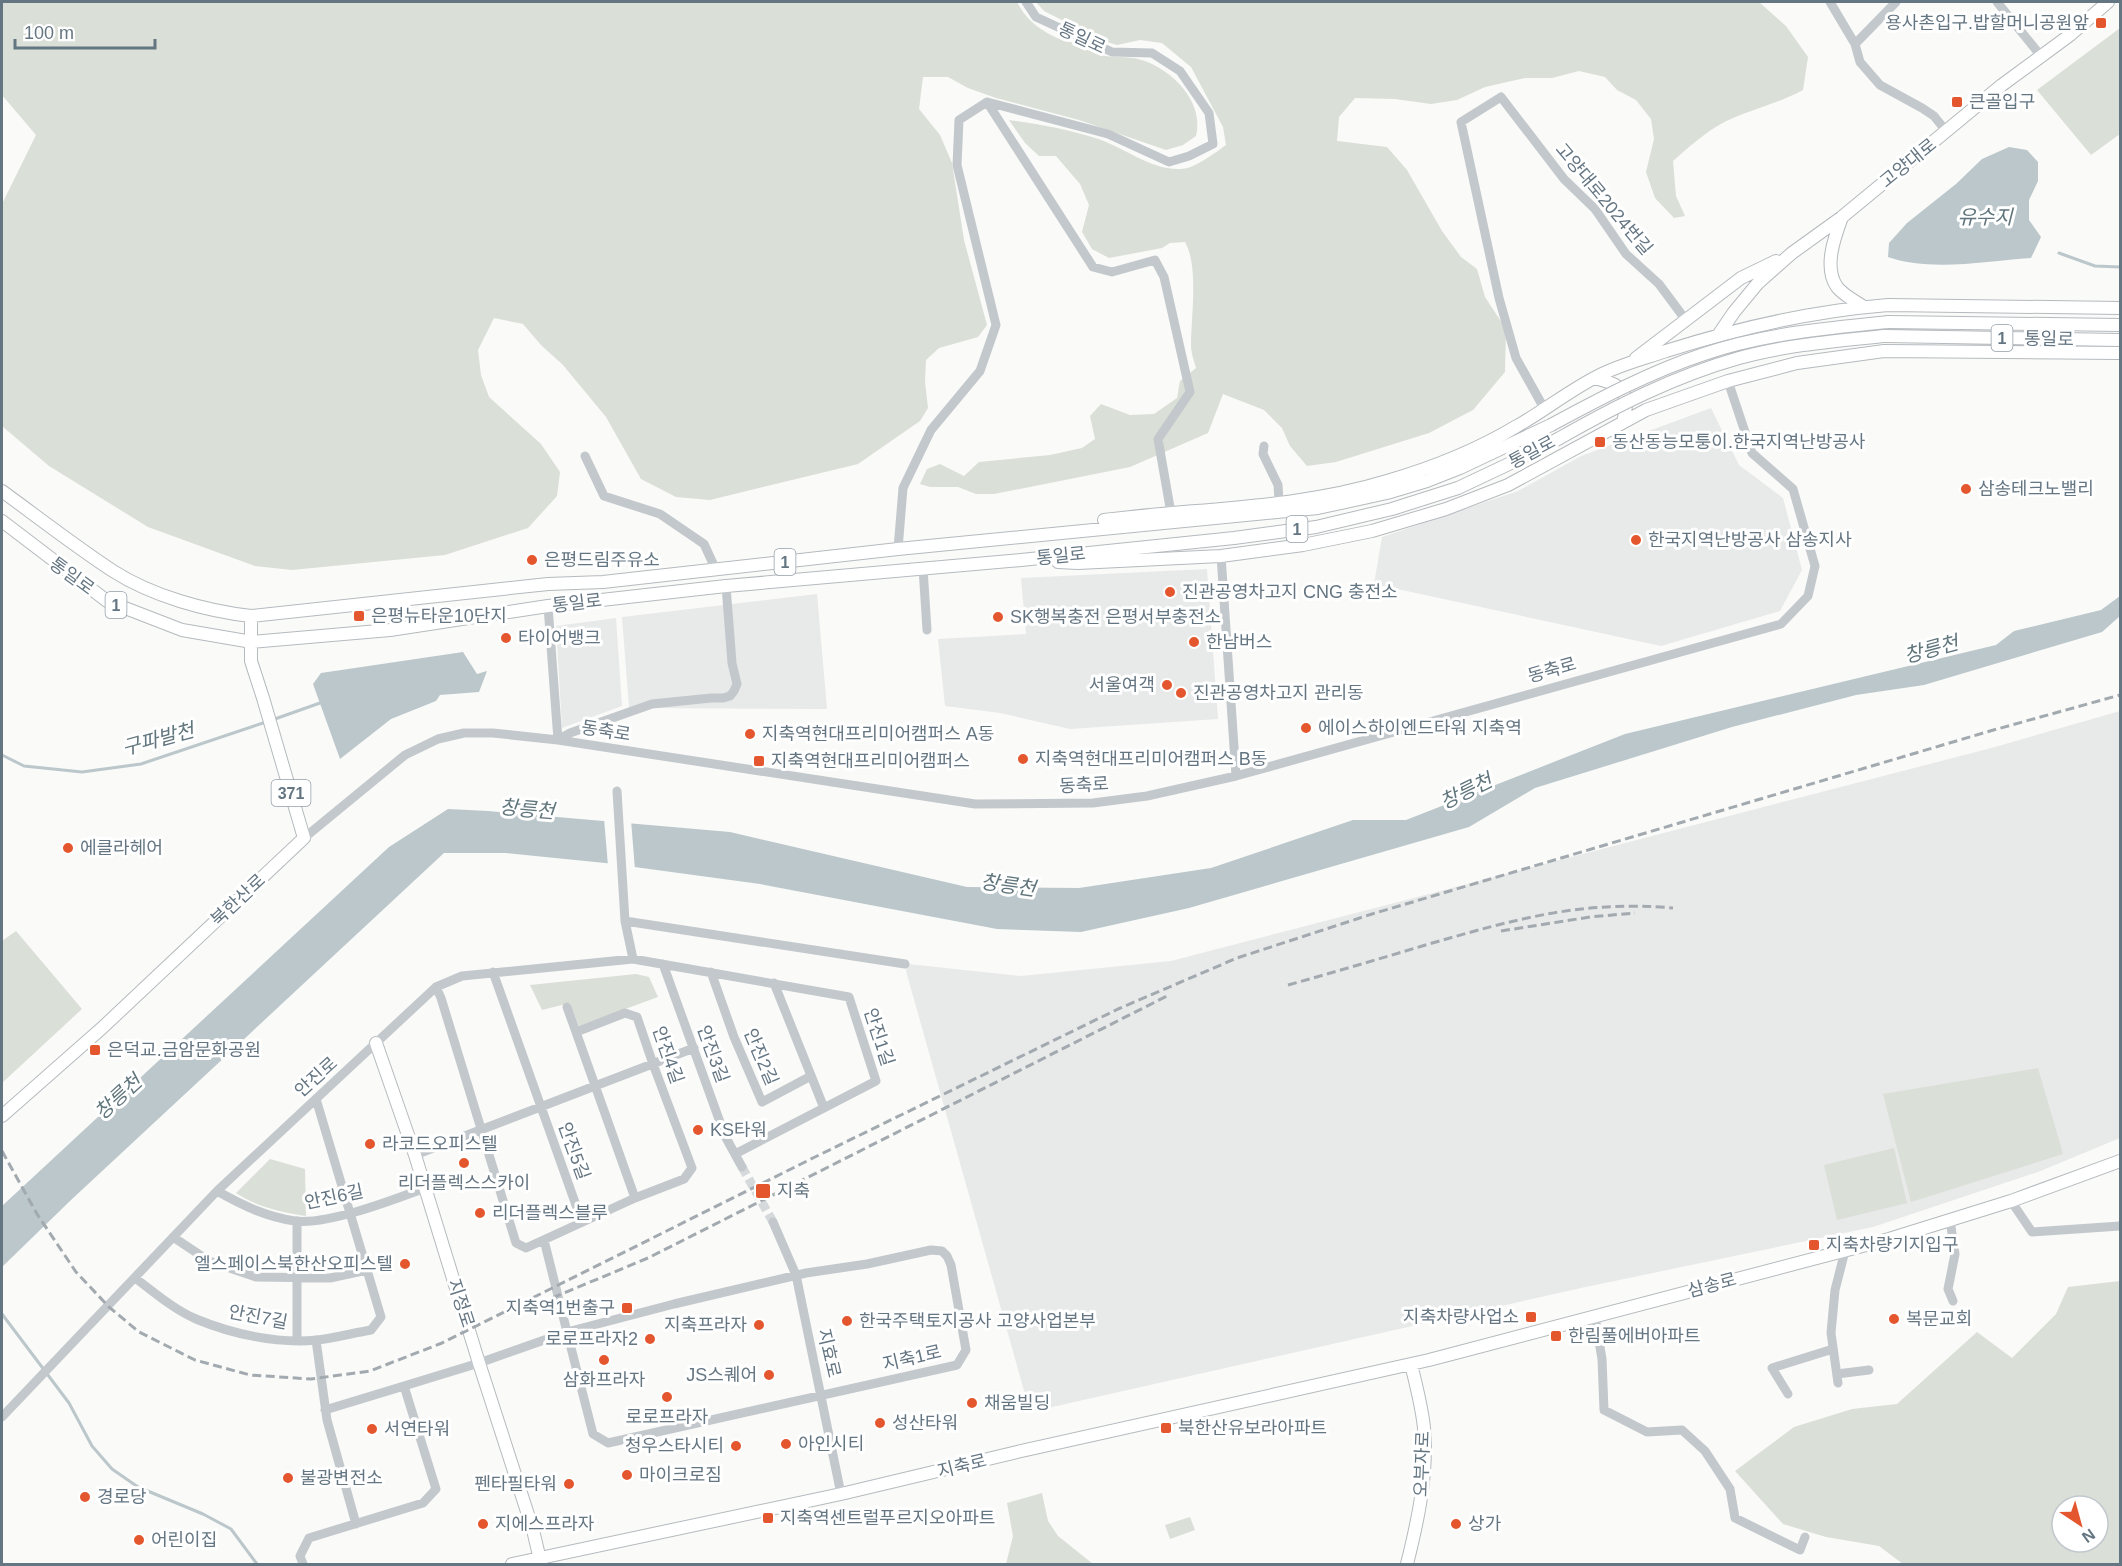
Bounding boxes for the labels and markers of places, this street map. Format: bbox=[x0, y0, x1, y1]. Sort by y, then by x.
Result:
place label: 용사촌입구.밥할머니공원앞 bbox=[1885, 13, 2089, 33]
marker: 용사촌입구.밥할머니공원앞 bbox=[2094, 16, 2108, 30]
place label: 큰골입구 bbox=[1969, 92, 2035, 112]
marker: 큰골입구 bbox=[1950, 95, 1964, 109]
place label: 동산동능모퉁이.한국지역난방공사 bbox=[1612, 432, 1866, 452]
marker: 동산동능모퉁이.한국지역난방공사 bbox=[1593, 435, 1607, 449]
place label: 삼송테크노밸리 bbox=[1978, 479, 2094, 499]
marker: 삼송테크노밸리 bbox=[1959, 482, 1973, 496]
place label: 한국지역난방공사 삼송지사 bbox=[1648, 530, 1852, 550]
marker: 한국지역난방공사 삼송지사 bbox=[1629, 533, 1643, 547]
place label: 은평드림주유소 bbox=[544, 550, 660, 570]
marker: 은평드림주유소 bbox=[525, 553, 539, 567]
place label: 진관공영차고지 CNG 충전소 bbox=[1182, 582, 1398, 602]
marker: 진관공영차고지 CNG 충전소 bbox=[1163, 585, 1177, 599]
place label: 은평뉴타운10단지 bbox=[371, 606, 507, 626]
place label: SK행복충전 은평서부충전소 bbox=[1010, 607, 1221, 627]
marker: 은평뉴타운10단지 bbox=[352, 609, 366, 623]
marker: SK행복충전 은평서부충전소 bbox=[991, 610, 1005, 624]
place label: 타이어뱅크 bbox=[518, 628, 601, 648]
marker: 타이어뱅크 bbox=[499, 631, 513, 645]
place label: 한남버스 bbox=[1206, 632, 1272, 652]
marker: 한남버스 bbox=[1187, 635, 1201, 649]
place label: 서울여객 bbox=[1089, 675, 1155, 695]
marker: 서울여객 bbox=[1160, 678, 1174, 692]
place label: 진관공영차고지 관리동 bbox=[1193, 683, 1364, 703]
marker: 진관공영차고지 관리동 bbox=[1174, 686, 1188, 700]
place label: 에이스하이엔드타워 지축역 bbox=[1318, 718, 1522, 738]
marker: 에이스하이엔드타워 지축역 bbox=[1299, 721, 1313, 735]
place label: 지축역현대프리미어캠퍼스 A동 bbox=[762, 724, 994, 744]
marker: 지축역현대프리미어캠퍼스 A동 bbox=[743, 727, 757, 741]
place label: 지축역현대프리미어캠퍼스 B동 bbox=[1035, 749, 1267, 769]
place label: 지축역현대프리미어캠퍼스 bbox=[771, 751, 970, 771]
marker: 지축역현대프리미어캠퍼스 B동 bbox=[1016, 752, 1030, 766]
marker: 지축역현대프리미어캠퍼스 bbox=[752, 754, 766, 768]
place label: 에클라헤어 bbox=[80, 838, 163, 858]
marker: 에클라헤어 bbox=[61, 841, 75, 855]
place label: 은덕교.금암문화공원 bbox=[107, 1040, 261, 1060]
marker: 은덕교.금암문화공원 bbox=[88, 1043, 102, 1057]
place label: KS타워 bbox=[710, 1120, 767, 1140]
marker: KS타워 bbox=[691, 1123, 705, 1137]
place label: 라코드오피스텔 bbox=[382, 1134, 498, 1154]
marker: 라코드오피스텔 bbox=[363, 1137, 377, 1151]
marker: 리더플렉스스카이 bbox=[457, 1156, 471, 1170]
place label: 리더플렉스스카이 bbox=[398, 1173, 530, 1193]
place label: 지축 bbox=[777, 1181, 810, 1201]
marker: 지축 bbox=[754, 1182, 772, 1200]
place label: 리더플렉스블루 bbox=[492, 1203, 608, 1223]
marker: 리더플렉스블루 bbox=[473, 1206, 487, 1220]
place label: 지축차량기지입구 bbox=[1826, 1235, 1958, 1255]
marker: 지축차량기지입구 bbox=[1807, 1238, 1821, 1252]
place label: 엘스페이스북한산오피스텔 bbox=[194, 1254, 393, 1274]
marker: 엘스페이스북한산오피스텔 bbox=[398, 1257, 412, 1271]
place label: 지축역1번출구 bbox=[506, 1298, 615, 1318]
marker: 지축역1번출구 bbox=[620, 1301, 634, 1315]
place label: 지축차량사업소 bbox=[1403, 1307, 1519, 1327]
place label: 복문교회 bbox=[1906, 1309, 1972, 1329]
marker: 지축차량사업소 bbox=[1524, 1310, 1538, 1324]
place label: 한국주택토지공사 고양사업본부 bbox=[859, 1311, 1096, 1331]
marker: 복문교회 bbox=[1887, 1312, 1901, 1326]
marker: 한국주택토지공사 고양사업본부 bbox=[840, 1314, 854, 1328]
place label: 지축프라자 bbox=[664, 1315, 747, 1335]
marker: 지축프라자 bbox=[752, 1318, 766, 1332]
place label: 한림풀에버아파트 bbox=[1568, 1326, 1700, 1346]
place label: 로로프라자2 bbox=[545, 1329, 638, 1349]
marker: 한림풀에버아파트 bbox=[1549, 1329, 1563, 1343]
marker: 로로프라자2 bbox=[643, 1332, 657, 1346]
marker: 삼화프라자 bbox=[597, 1353, 611, 1367]
place label: JS스퀘어 bbox=[686, 1365, 757, 1385]
marker: JS스퀘어 bbox=[762, 1368, 776, 1382]
place label: 삼화프라자 bbox=[563, 1370, 646, 1390]
marker: 로로프라자 bbox=[660, 1390, 674, 1404]
place label: 채움빌딩 bbox=[984, 1393, 1050, 1413]
marker: 채움빌딩 bbox=[965, 1396, 979, 1410]
place label: 로로프라자 bbox=[626, 1407, 709, 1427]
place label: 성산타워 bbox=[892, 1413, 958, 1433]
marker: 성산타워 bbox=[873, 1416, 887, 1430]
place label: 북한산유보라아파트 bbox=[1178, 1418, 1327, 1438]
place label: 서연타워 bbox=[384, 1419, 450, 1439]
marker: 북한산유보라아파트 bbox=[1159, 1421, 1173, 1435]
marker: 서연타워 bbox=[365, 1422, 379, 1436]
place label: 아인시티 bbox=[798, 1434, 864, 1454]
place label: 청우스타시티 bbox=[625, 1436, 724, 1456]
marker: 아인시티 bbox=[779, 1437, 793, 1451]
marker: 청우스타시티 bbox=[729, 1439, 743, 1453]
place label: 마이크로짐 bbox=[639, 1465, 722, 1485]
place label: 불광변전소 bbox=[300, 1468, 383, 1488]
marker: 마이크로짐 bbox=[620, 1468, 634, 1482]
marker: 불광변전소 bbox=[281, 1471, 295, 1485]
place label: 펜타필타워 bbox=[474, 1474, 557, 1494]
marker: 펜타필타워 bbox=[562, 1477, 576, 1491]
place label: 경로당 bbox=[97, 1487, 147, 1507]
marker: 경로당 bbox=[78, 1490, 92, 1504]
place label: 지축역센트럴푸르지오아파트 bbox=[780, 1508, 995, 1528]
marker: 지축역센트럴푸르지오아파트 bbox=[761, 1511, 775, 1525]
place label: 지에스프라자 bbox=[495, 1514, 595, 1534]
place label: 상가 bbox=[1468, 1514, 1502, 1534]
marker: 지에스프라자 bbox=[476, 1517, 490, 1531]
marker: 상가 bbox=[1449, 1517, 1463, 1531]
place label: 어린이집 bbox=[151, 1530, 217, 1550]
marker: 어린이집 bbox=[132, 1533, 146, 1547]

